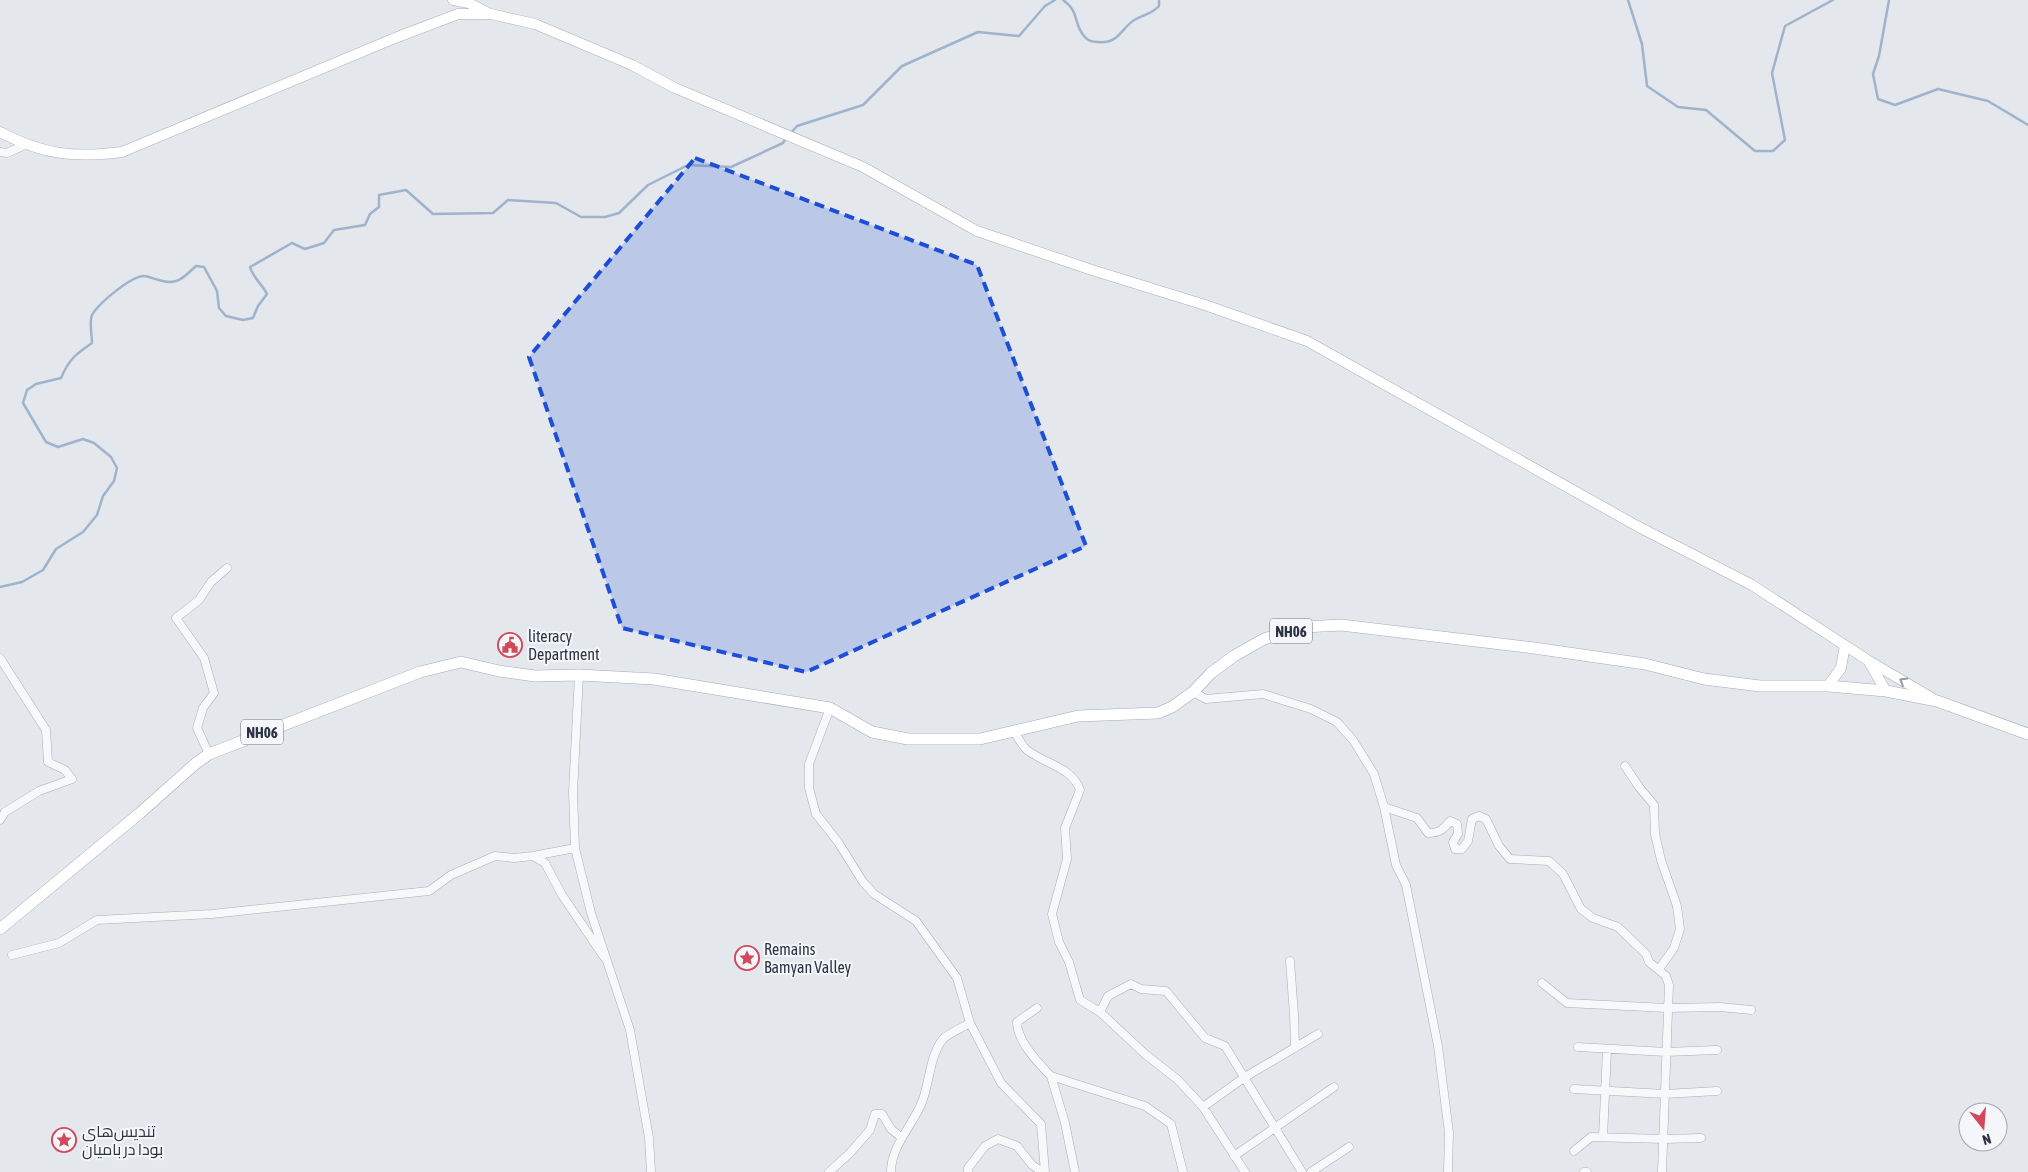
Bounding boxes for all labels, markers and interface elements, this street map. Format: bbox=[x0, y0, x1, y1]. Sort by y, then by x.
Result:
road number: NH06 bbox=[1270, 618, 1312, 644]
place label: literacy Department bbox=[528, 627, 600, 664]
public building icon: literacy Department bbox=[497, 632, 523, 658]
one-way arrow bbox=[1899, 678, 1908, 688]
road number: NH06 bbox=[241, 720, 283, 744]
place label: Remains Bamyan Valley bbox=[764, 940, 852, 977]
place icon: Remains Bamyan Valley bbox=[734, 945, 760, 971]
north arrow bbox=[1958, 1102, 2008, 1152]
place label: تندیس‌های بودا در بامیان bbox=[82, 1122, 163, 1160]
place icon: تندیس‌های بودا در بامیان bbox=[51, 1127, 77, 1153]
text: N bbox=[1981, 1131, 1993, 1148]

